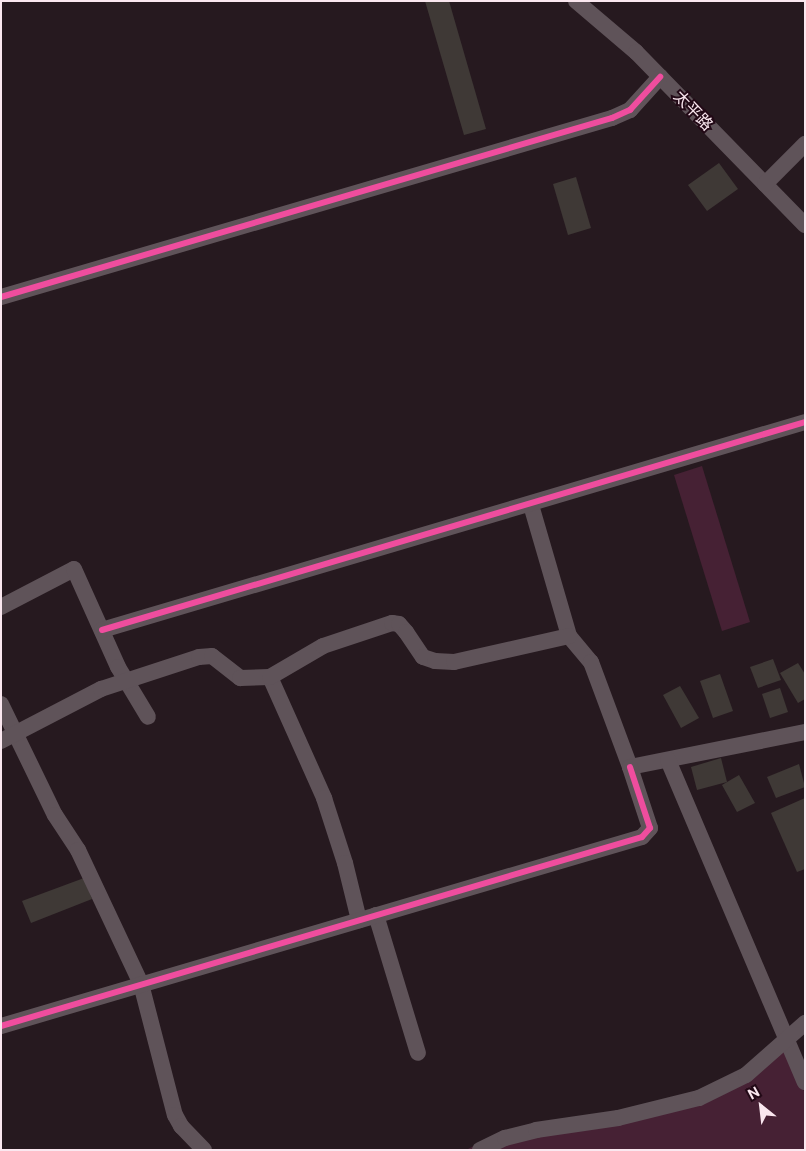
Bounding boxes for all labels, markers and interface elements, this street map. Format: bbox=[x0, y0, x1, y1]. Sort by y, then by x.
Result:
street label: 太平路 bbox=[669, 87, 717, 135]
north arrow bbox=[736, 1081, 786, 1131]
text: N bbox=[745, 1083, 762, 1103]

